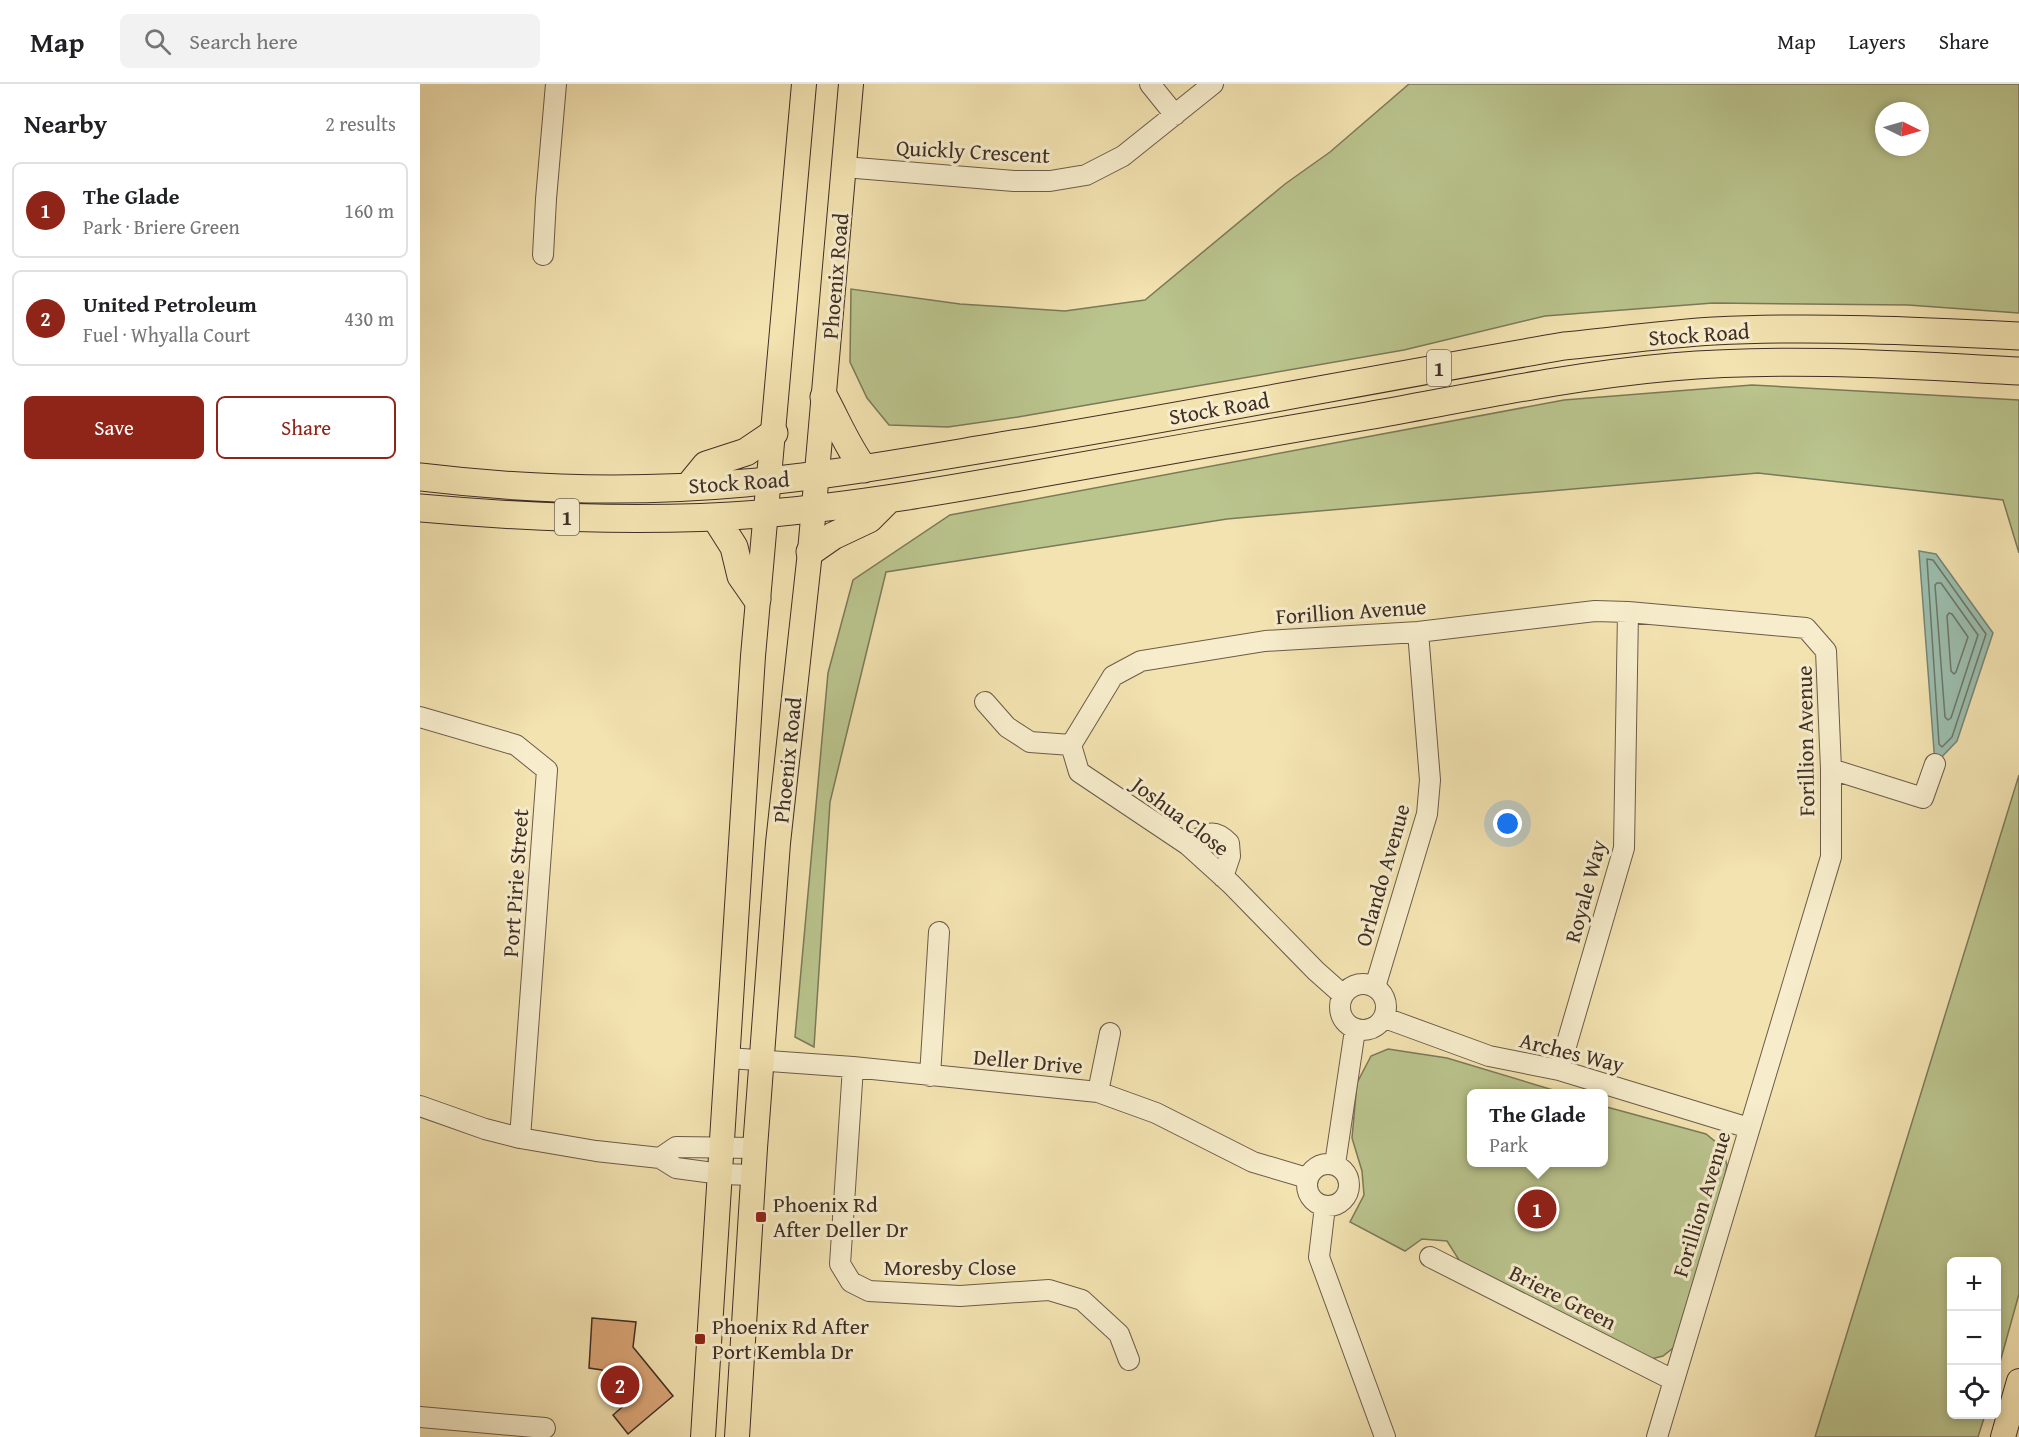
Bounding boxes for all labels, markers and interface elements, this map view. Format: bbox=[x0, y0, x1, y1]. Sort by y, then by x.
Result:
search box bbox=[120, 14, 540, 68]
text: Map bbox=[30, 21, 84, 62]
icon: search bbox=[141, 25, 174, 58]
text: Search here bbox=[189, 25, 298, 57]
text: Map bbox=[1777, 26, 1816, 57]
text: Layers bbox=[1849, 26, 1906, 57]
text: Share bbox=[1939, 26, 1989, 57]
north arrow bbox=[1875, 102, 1929, 156]
text: Nearby bbox=[24, 104, 107, 143]
text: 2 results bbox=[325, 109, 396, 138]
street label: Quickly Crescent bbox=[895, 131, 1051, 171]
text: The Glade bbox=[83, 180, 180, 212]
text: 1 bbox=[40, 196, 51, 225]
text: 160 m bbox=[344, 196, 394, 225]
street label: Phoenix Road bbox=[814, 211, 856, 340]
text: Park · Briere Green bbox=[83, 212, 240, 241]
text: United Petroleum bbox=[83, 288, 257, 320]
text: 2 bbox=[40, 304, 51, 333]
text: 430 m bbox=[344, 304, 394, 333]
street label: Stock Road bbox=[1647, 314, 1751, 353]
text: Fuel · Whyalla Court bbox=[83, 320, 250, 349]
road number: 1 bbox=[1427, 350, 1451, 386]
street label: Stock Road bbox=[1166, 383, 1272, 433]
button: Save bbox=[24, 396, 204, 459]
button: Share bbox=[216, 396, 396, 459]
street label: Stock Road bbox=[687, 462, 791, 501]
road number: 1 bbox=[555, 499, 579, 535]
street label: Forillion Avenue bbox=[1275, 590, 1427, 632]
street label: Forillion Avenue bbox=[1788, 665, 1822, 817]
street label: Phoenix Road bbox=[764, 695, 810, 824]
street label: Joshua Close bbox=[1123, 767, 1236, 863]
street label: Orlando Avenue bbox=[1346, 800, 1418, 950]
street label: Port Pirie Street bbox=[494, 807, 536, 958]
your location bbox=[1493, 809, 1522, 838]
street label: Royale Way bbox=[1556, 836, 1614, 946]
street label: Arches Way bbox=[1516, 1024, 1628, 1080]
street label: Deller Drive bbox=[972, 1040, 1084, 1082]
popup bbox=[1467, 1089, 1608, 1167]
text: The Glade bbox=[1489, 1098, 1586, 1130]
street label: Forillion Avenue bbox=[1664, 1127, 1738, 1281]
text: Park bbox=[1489, 1130, 1528, 1159]
pin: 1 bbox=[1518, 1186, 1556, 1232]
place label: Phoenix Rd After Deller Dr bbox=[773, 1188, 908, 1245]
marker: Phoenix Rd After Deller Dr bbox=[754, 1210, 768, 1224]
street label: Moresby Close bbox=[884, 1251, 1016, 1283]
street label: Briere Green bbox=[1504, 1256, 1623, 1338]
map controls bbox=[1947, 1257, 2001, 1419]
button: + bbox=[1947, 1257, 2001, 1311]
place label: Phoenix Rd After Port Kembla Dr bbox=[712, 1310, 869, 1367]
button: − bbox=[1947, 1311, 2001, 1365]
marker: Phoenix Rd After Port Kembla Dr bbox=[693, 1332, 707, 1346]
pin: 2 bbox=[600, 1362, 640, 1408]
button: locate bbox=[1947, 1365, 2001, 1419]

